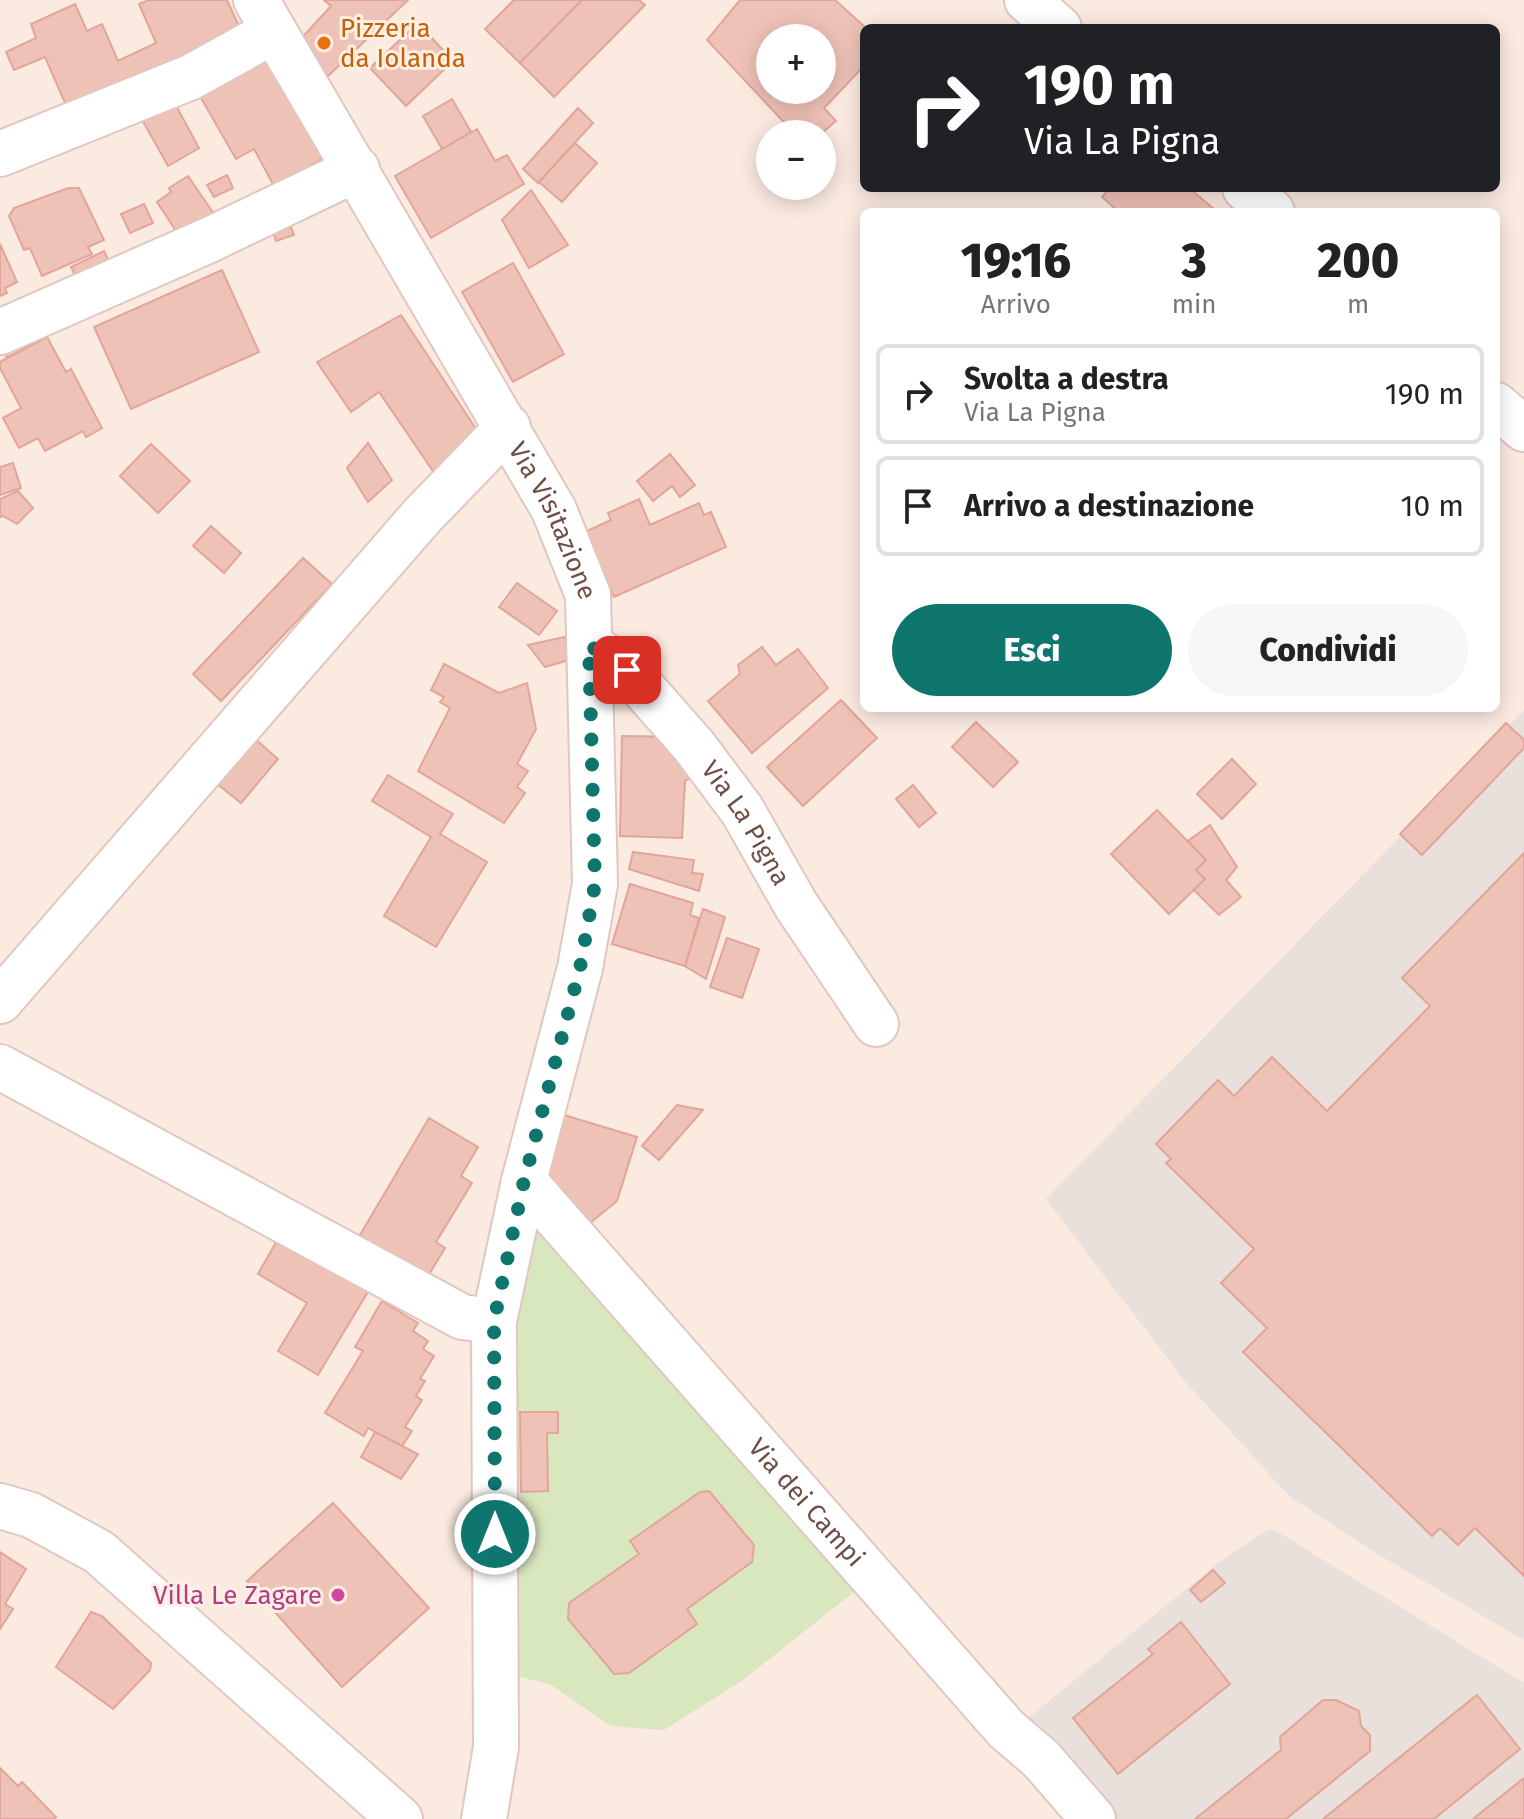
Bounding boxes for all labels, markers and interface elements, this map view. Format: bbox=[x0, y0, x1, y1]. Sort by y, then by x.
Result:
place label: Pizzeria da Iolanda bbox=[340, 13, 466, 74]
map controls bbox=[756, 24, 836, 200]
button: + bbox=[756, 24, 836, 104]
marker: Pizzeria da Iolanda bbox=[315, 34, 333, 52]
text: 190 m bbox=[1024, 52, 1175, 119]
icon: right bbox=[892, 56, 996, 160]
button: − bbox=[756, 120, 836, 200]
text: Via La Pigna bbox=[1024, 120, 1220, 164]
text: 19:16 bbox=[961, 232, 1071, 290]
text: 3 bbox=[1181, 232, 1207, 290]
text: 200 bbox=[1317, 232, 1399, 290]
text: Arrivo bbox=[981, 289, 1051, 320]
text: min bbox=[1172, 289, 1217, 320]
text: m bbox=[1347, 289, 1369, 320]
text: Svolta a destra bbox=[964, 361, 1169, 397]
icon: right bbox=[896, 372, 940, 416]
text: 190 m bbox=[1385, 376, 1464, 412]
text: Via La Pigna bbox=[964, 397, 1106, 428]
street label: Via Visitazione bbox=[502, 436, 604, 604]
icon: arrive bbox=[896, 484, 940, 528]
text: Arrivo a destinazione bbox=[964, 488, 1254, 524]
text: 10 m bbox=[1401, 488, 1464, 524]
button: Esci bbox=[892, 604, 1172, 696]
button: Condividi bbox=[1188, 604, 1468, 696]
pin bbox=[593, 636, 661, 704]
icon: arrive bbox=[605, 648, 649, 692]
street label: Via La Pigna bbox=[695, 754, 797, 891]
street label: Via dei Campi bbox=[742, 1432, 871, 1573]
position arrow bbox=[453, 1492, 537, 1576]
place label: Villa Le Zagare bbox=[153, 1580, 322, 1611]
marker: Villa Le Zagare bbox=[329, 1586, 347, 1604]

